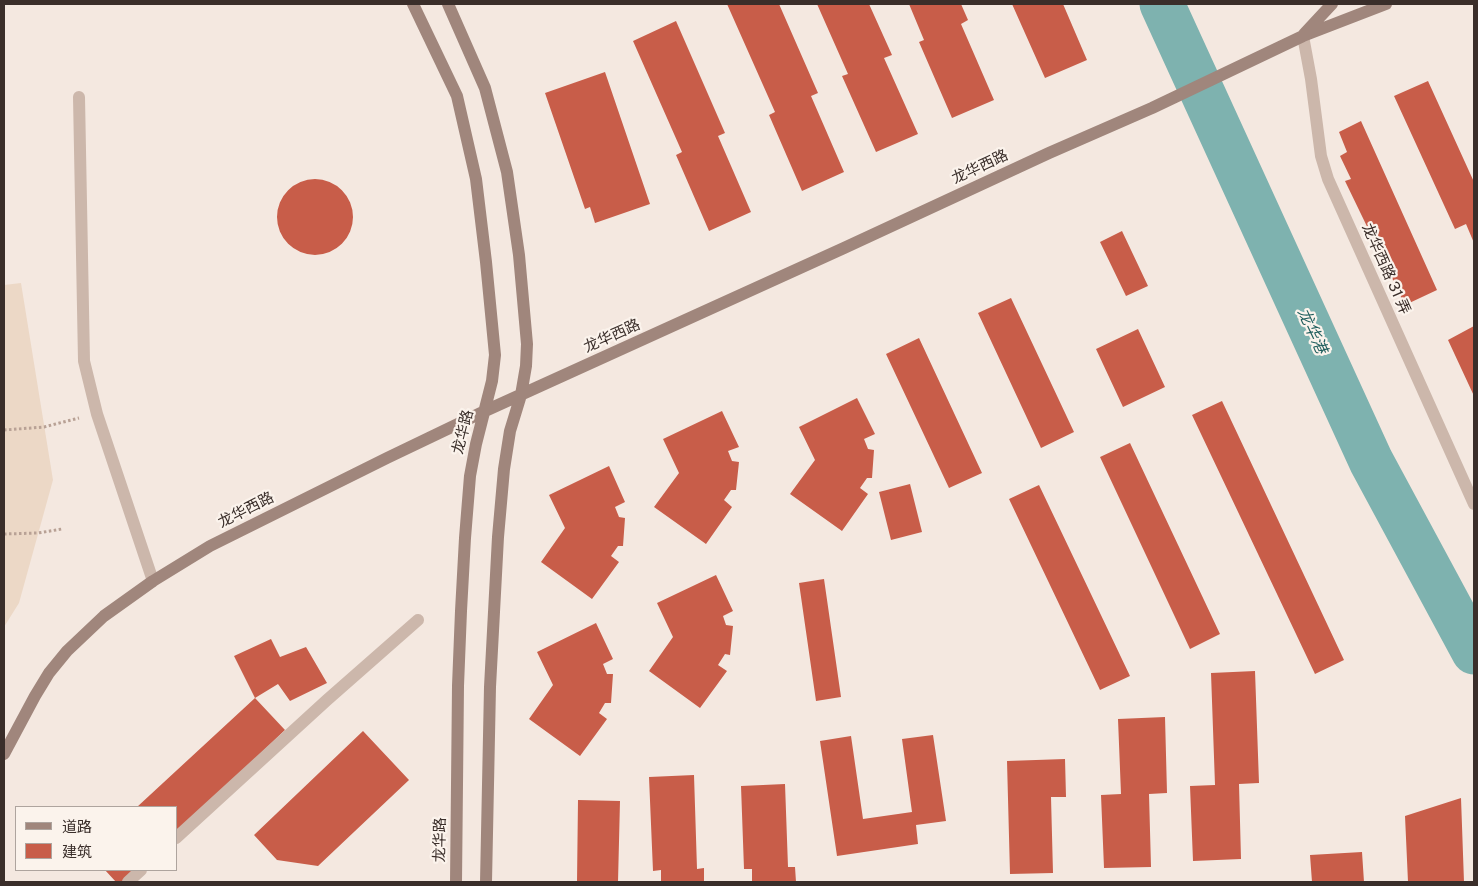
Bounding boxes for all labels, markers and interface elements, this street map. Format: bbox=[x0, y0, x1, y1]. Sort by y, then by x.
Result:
street label: 龙华西路 bbox=[949, 146, 1011, 188]
street label: 龙华西路 31 弄 bbox=[1358, 221, 1414, 317]
water label: 龙华港 bbox=[1293, 305, 1331, 357]
street label: 龙华西路 bbox=[581, 316, 643, 356]
street label: 龙华路 bbox=[449, 408, 477, 456]
street label: 龙华西路 bbox=[215, 488, 277, 532]
legend bbox=[15, 806, 178, 871]
street label: 龙华路 bbox=[431, 817, 449, 863]
text: 道路 bbox=[62, 818, 92, 835]
text: 建筑 bbox=[62, 843, 92, 860]

